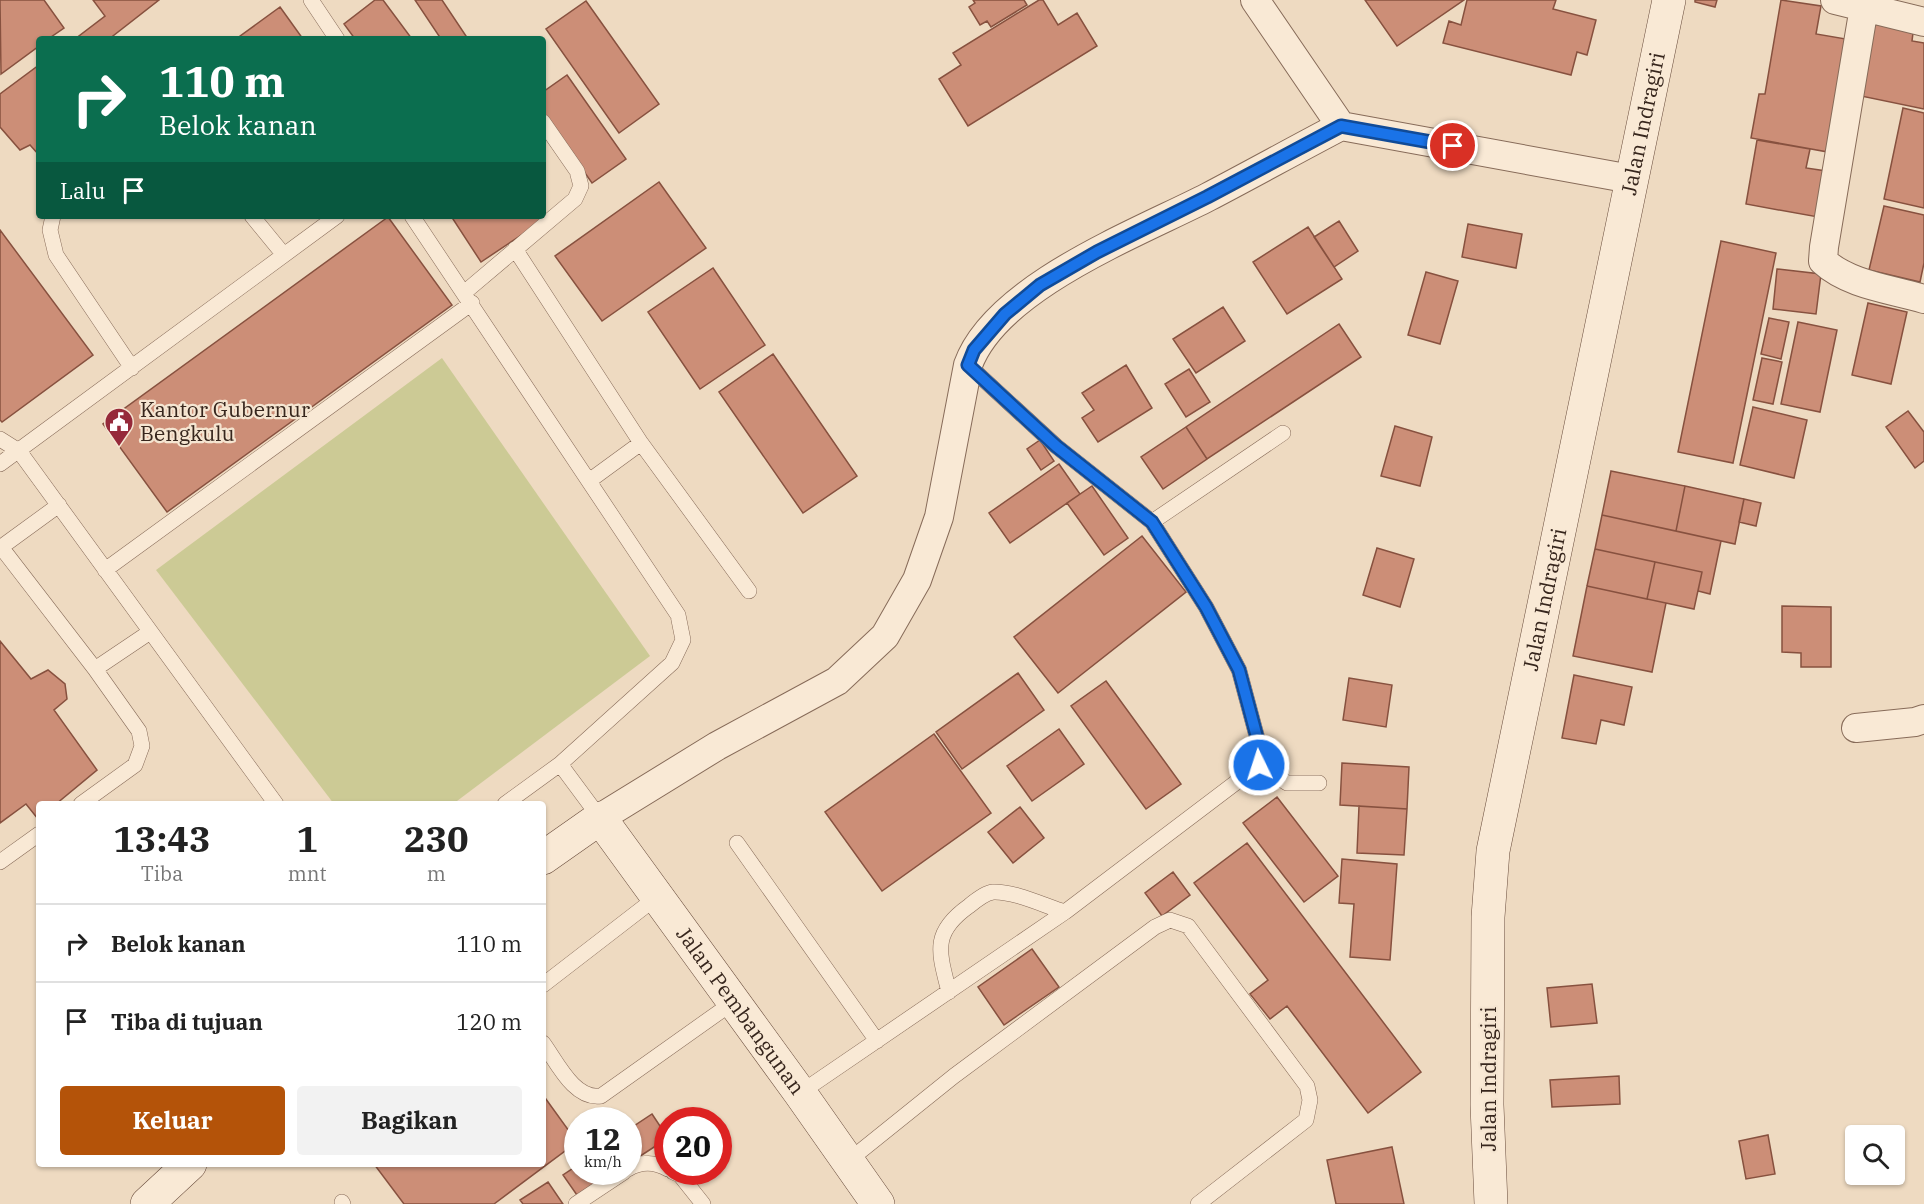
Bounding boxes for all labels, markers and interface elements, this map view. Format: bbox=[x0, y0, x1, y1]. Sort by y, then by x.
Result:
street label: Jalan Indragiri bbox=[1614, 50, 1671, 197]
text: 110 m bbox=[159, 54, 285, 109]
icon: right bbox=[60, 60, 138, 138]
text: Belok kanan bbox=[159, 107, 317, 142]
pin bbox=[1427, 120, 1478, 171]
icon: arrive bbox=[1436, 129, 1469, 162]
icon: arrive bbox=[117, 174, 150, 207]
text: Lalu bbox=[60, 176, 105, 205]
place label: Kantor Gubernur Bengkulu bbox=[140, 395, 311, 447]
public building icon: Kantor Gubernur Bengkulu bbox=[103, 406, 135, 448]
street label: Jalan Indragiri bbox=[1516, 525, 1572, 673]
position arrow bbox=[1227, 733, 1291, 797]
text: 13:43 bbox=[113, 815, 211, 862]
text: 1 bbox=[296, 815, 318, 862]
text: 230 bbox=[404, 815, 469, 862]
text: Tiba bbox=[141, 860, 183, 887]
text: mnt bbox=[288, 860, 327, 887]
text: m bbox=[427, 860, 446, 887]
street label: Jalan Pembangunan bbox=[670, 920, 812, 1100]
icon: right bbox=[60, 927, 93, 960]
text: Belok kanan bbox=[111, 929, 246, 958]
text: 110 m bbox=[456, 929, 522, 958]
icon: arrive bbox=[60, 1005, 93, 1038]
street label: Jalan Indragiri bbox=[1474, 1006, 1502, 1152]
text: Tiba di tujuan bbox=[111, 1007, 263, 1036]
text: 120 m bbox=[456, 1007, 522, 1036]
button: Keluar bbox=[60, 1086, 285, 1155]
button: Bagikan bbox=[297, 1086, 522, 1155]
speed limit sign: 20 bbox=[654, 1107, 732, 1185]
text: 12 bbox=[585, 1119, 621, 1158]
map controls bbox=[1845, 1125, 1905, 1185]
button: search bbox=[1845, 1125, 1905, 1185]
text: km/h bbox=[584, 1152, 622, 1171]

